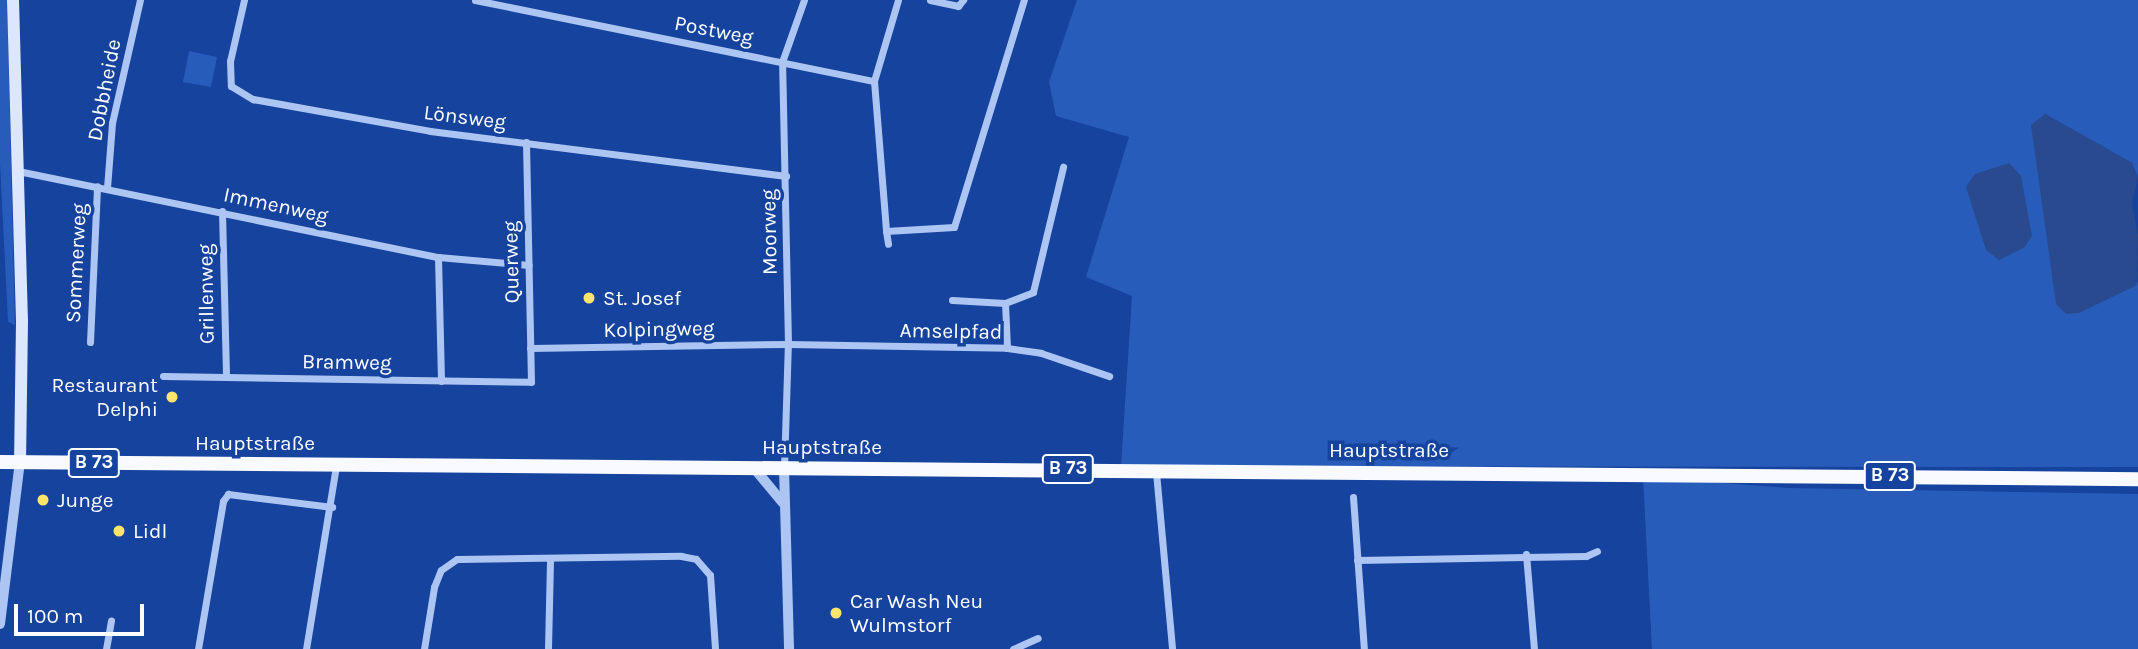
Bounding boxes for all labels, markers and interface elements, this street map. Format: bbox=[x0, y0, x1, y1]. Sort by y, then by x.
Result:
street label: Postweg bbox=[672, 10, 756, 50]
street label: Dobbheide bbox=[82, 37, 126, 143]
street label: Lönsweg bbox=[422, 99, 508, 135]
street label: Immenweg bbox=[221, 182, 331, 228]
street label: Moorweg bbox=[756, 189, 782, 275]
street label: Sommerweg bbox=[60, 203, 92, 323]
street label: Querweg bbox=[498, 220, 524, 304]
street label: Grillenweg bbox=[193, 244, 219, 344]
place label: St. Josef bbox=[603, 285, 681, 311]
marker: St. Josef bbox=[581, 290, 597, 306]
street label: Kolpingweg bbox=[603, 315, 715, 343]
street label: Amselpfad bbox=[899, 318, 1003, 344]
street label: Bramweg bbox=[302, 349, 392, 375]
place label: Restaurant Delphi bbox=[51, 372, 158, 422]
marker: Restaurant Delphi bbox=[164, 389, 180, 405]
street label: Hauptstraße bbox=[195, 430, 315, 456]
street label: Hauptstraße bbox=[762, 434, 882, 460]
street label: Hauptstraße bbox=[1329, 437, 1449, 463]
road number: B 73 bbox=[68, 447, 120, 478]
road number: B 73 bbox=[1042, 454, 1094, 484]
road number: B 73 bbox=[1864, 461, 1916, 491]
place label: Junge bbox=[57, 487, 114, 513]
marker: Junge bbox=[35, 492, 51, 508]
place label: Lidl bbox=[133, 518, 167, 544]
marker: Lidl bbox=[111, 523, 127, 539]
place label: Car Wash Neu Wulmstorf bbox=[850, 588, 983, 638]
scale bar bbox=[18, 590, 147, 634]
text: 100 m bbox=[27, 604, 84, 628]
marker: Car Wash Neu Wulmstorf bbox=[828, 605, 844, 621]

